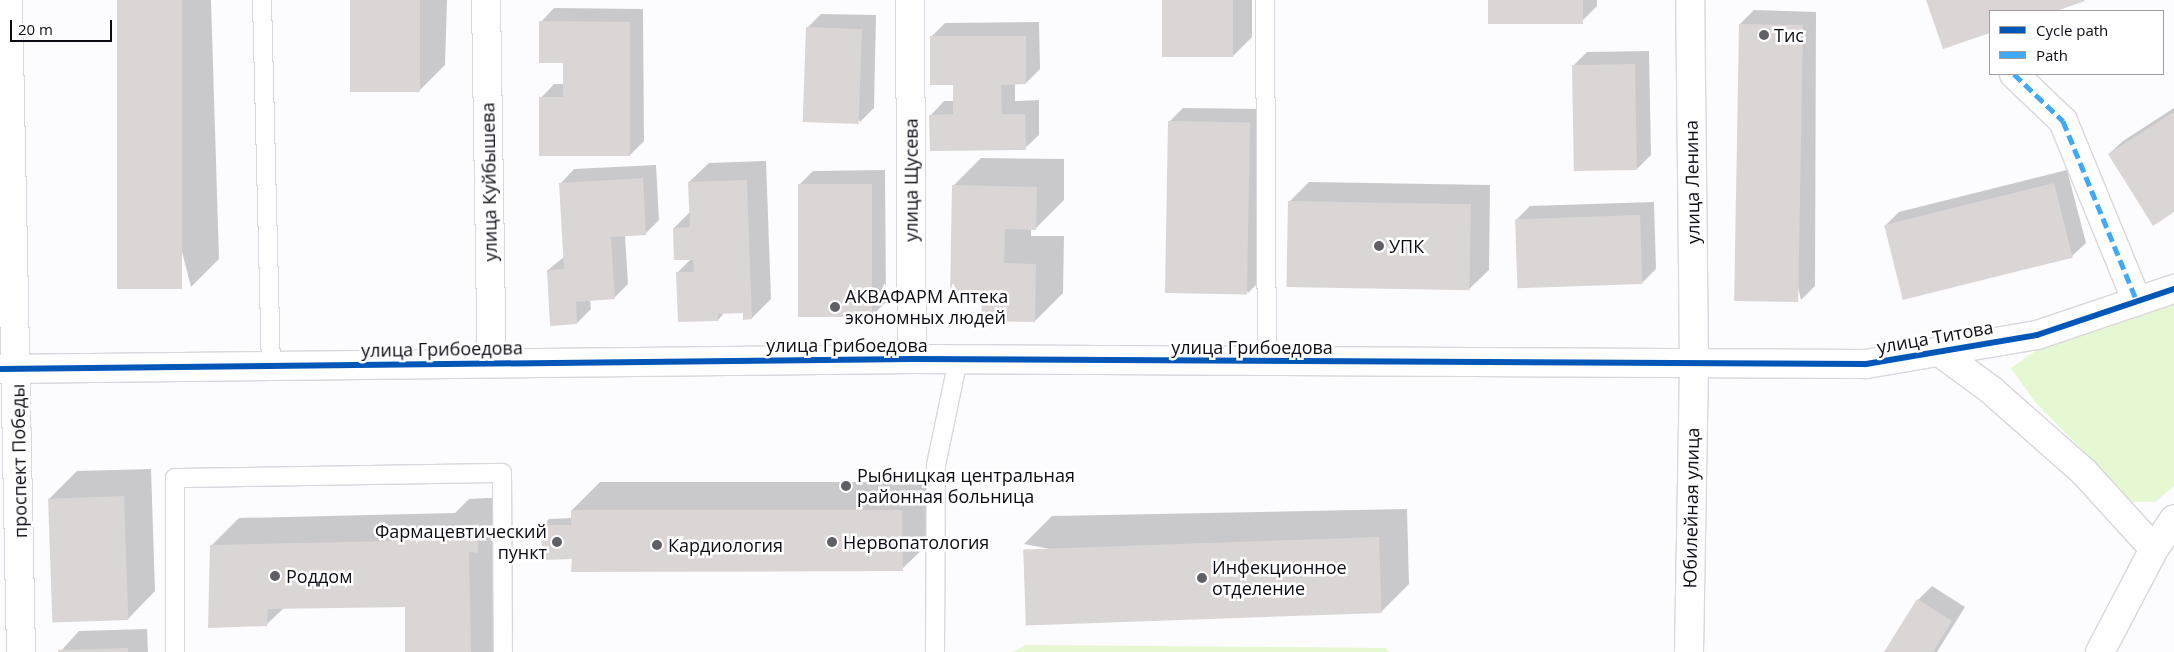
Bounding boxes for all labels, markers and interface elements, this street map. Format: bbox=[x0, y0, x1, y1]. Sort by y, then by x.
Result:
scale bar bbox=[12, 10, 115, 42]
legend bbox=[1989, 10, 2164, 75]
text: 20 m bbox=[18, 19, 53, 39]
text: Cycle path bbox=[2036, 20, 2108, 40]
place label: Тис bbox=[1774, 24, 1804, 46]
marker: Тис bbox=[1758, 29, 1770, 41]
text: Path bbox=[2036, 45, 2068, 65]
street label: улица Куйбышева bbox=[477, 102, 501, 262]
street label: улица Щусева bbox=[900, 118, 922, 242]
street label: улица Ленина bbox=[1680, 120, 1704, 244]
place label: УПК bbox=[1389, 235, 1424, 257]
marker: УПК bbox=[1373, 240, 1385, 252]
place label: АКВАФАРМ Аптека экономных людей bbox=[845, 286, 1008, 328]
marker: АКВАФАРМ Аптека экономных людей bbox=[829, 301, 841, 313]
street label: улица Титова bbox=[1875, 316, 1995, 358]
street label: улица Грибоедова bbox=[766, 334, 928, 356]
street label: улица Грибоедова bbox=[1171, 336, 1333, 358]
street label: улица Грибоедова bbox=[361, 337, 523, 361]
street label: проспект Победы bbox=[7, 384, 31, 538]
street label: Юбилейная улица bbox=[1679, 427, 1703, 589]
place label: Рыбницкая центральная районная больница bbox=[857, 465, 1075, 508]
marker: Рыбницкая центральная районная больница bbox=[839, 479, 853, 493]
place label: Фармацевтический пункт bbox=[375, 521, 547, 564]
place label: Нервопатология bbox=[843, 531, 989, 553]
place label: Кардиология bbox=[668, 534, 783, 556]
marker: Нервопатология bbox=[825, 535, 839, 549]
marker: Фармацевтический пункт bbox=[551, 536, 563, 548]
marker: Кардиология bbox=[650, 538, 664, 552]
place label: Инфекционное отделение bbox=[1212, 557, 1347, 600]
place label: Роддом bbox=[286, 565, 352, 587]
marker: Роддом bbox=[268, 569, 282, 583]
marker: Инфекционное отделение bbox=[1196, 572, 1208, 584]

